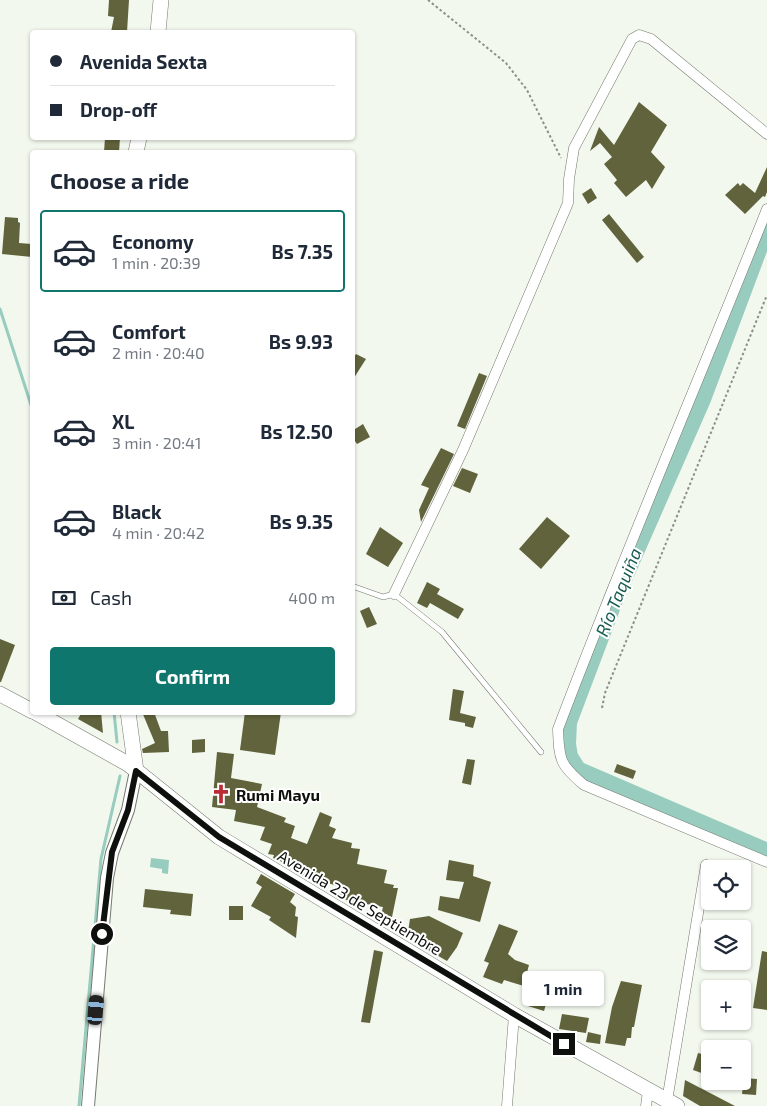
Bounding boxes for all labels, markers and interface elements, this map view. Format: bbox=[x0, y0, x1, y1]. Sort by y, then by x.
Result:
text: Avenida Sexta bbox=[80, 50, 207, 73]
text: Drop-off bbox=[80, 98, 157, 121]
text: Choose a ride bbox=[50, 167, 189, 193]
icon: car bbox=[52, 229, 97, 274]
text: Economy bbox=[112, 230, 194, 253]
text: Bs 7.35 bbox=[272, 240, 333, 263]
text: 1 min · 20:39 bbox=[112, 253, 201, 272]
icon: car bbox=[52, 319, 97, 364]
text: Comfort bbox=[112, 320, 186, 343]
text: Bs 9.93 bbox=[269, 330, 333, 353]
text: 2 min · 20:40 bbox=[112, 343, 205, 362]
icon: car bbox=[52, 409, 97, 454]
text: XL bbox=[112, 410, 134, 433]
text: Bs 12.50 bbox=[260, 420, 333, 443]
text: 3 min · 20:41 bbox=[112, 433, 201, 452]
icon: car bbox=[52, 499, 97, 544]
text: Black bbox=[112, 500, 162, 523]
text: Bs 9.35 bbox=[270, 510, 333, 533]
text: 4 min · 20:42 bbox=[112, 523, 205, 542]
water label: Río Taquiña bbox=[590, 544, 646, 640]
icon: cash bbox=[50, 584, 78, 612]
text: Cash bbox=[90, 586, 132, 609]
text: 400 m bbox=[288, 588, 335, 607]
button: Confirm bbox=[50, 647, 335, 705]
church icon: Rumi Mayu bbox=[210, 783, 232, 805]
place label: Rumi Mayu bbox=[236, 785, 320, 805]
street label: Avenida 23 de Septiembre bbox=[275, 846, 445, 958]
map controls bbox=[701, 860, 751, 1090]
button: locate bbox=[701, 860, 751, 910]
button: layers bbox=[701, 920, 751, 970]
route start bbox=[91, 923, 113, 945]
callout: 1 min bbox=[523, 972, 605, 1006]
text: 1 min bbox=[544, 979, 582, 998]
button: + bbox=[701, 980, 751, 1030]
car bbox=[87, 994, 104, 1026]
route end bbox=[553, 1033, 575, 1055]
button: − bbox=[701, 1040, 751, 1090]

